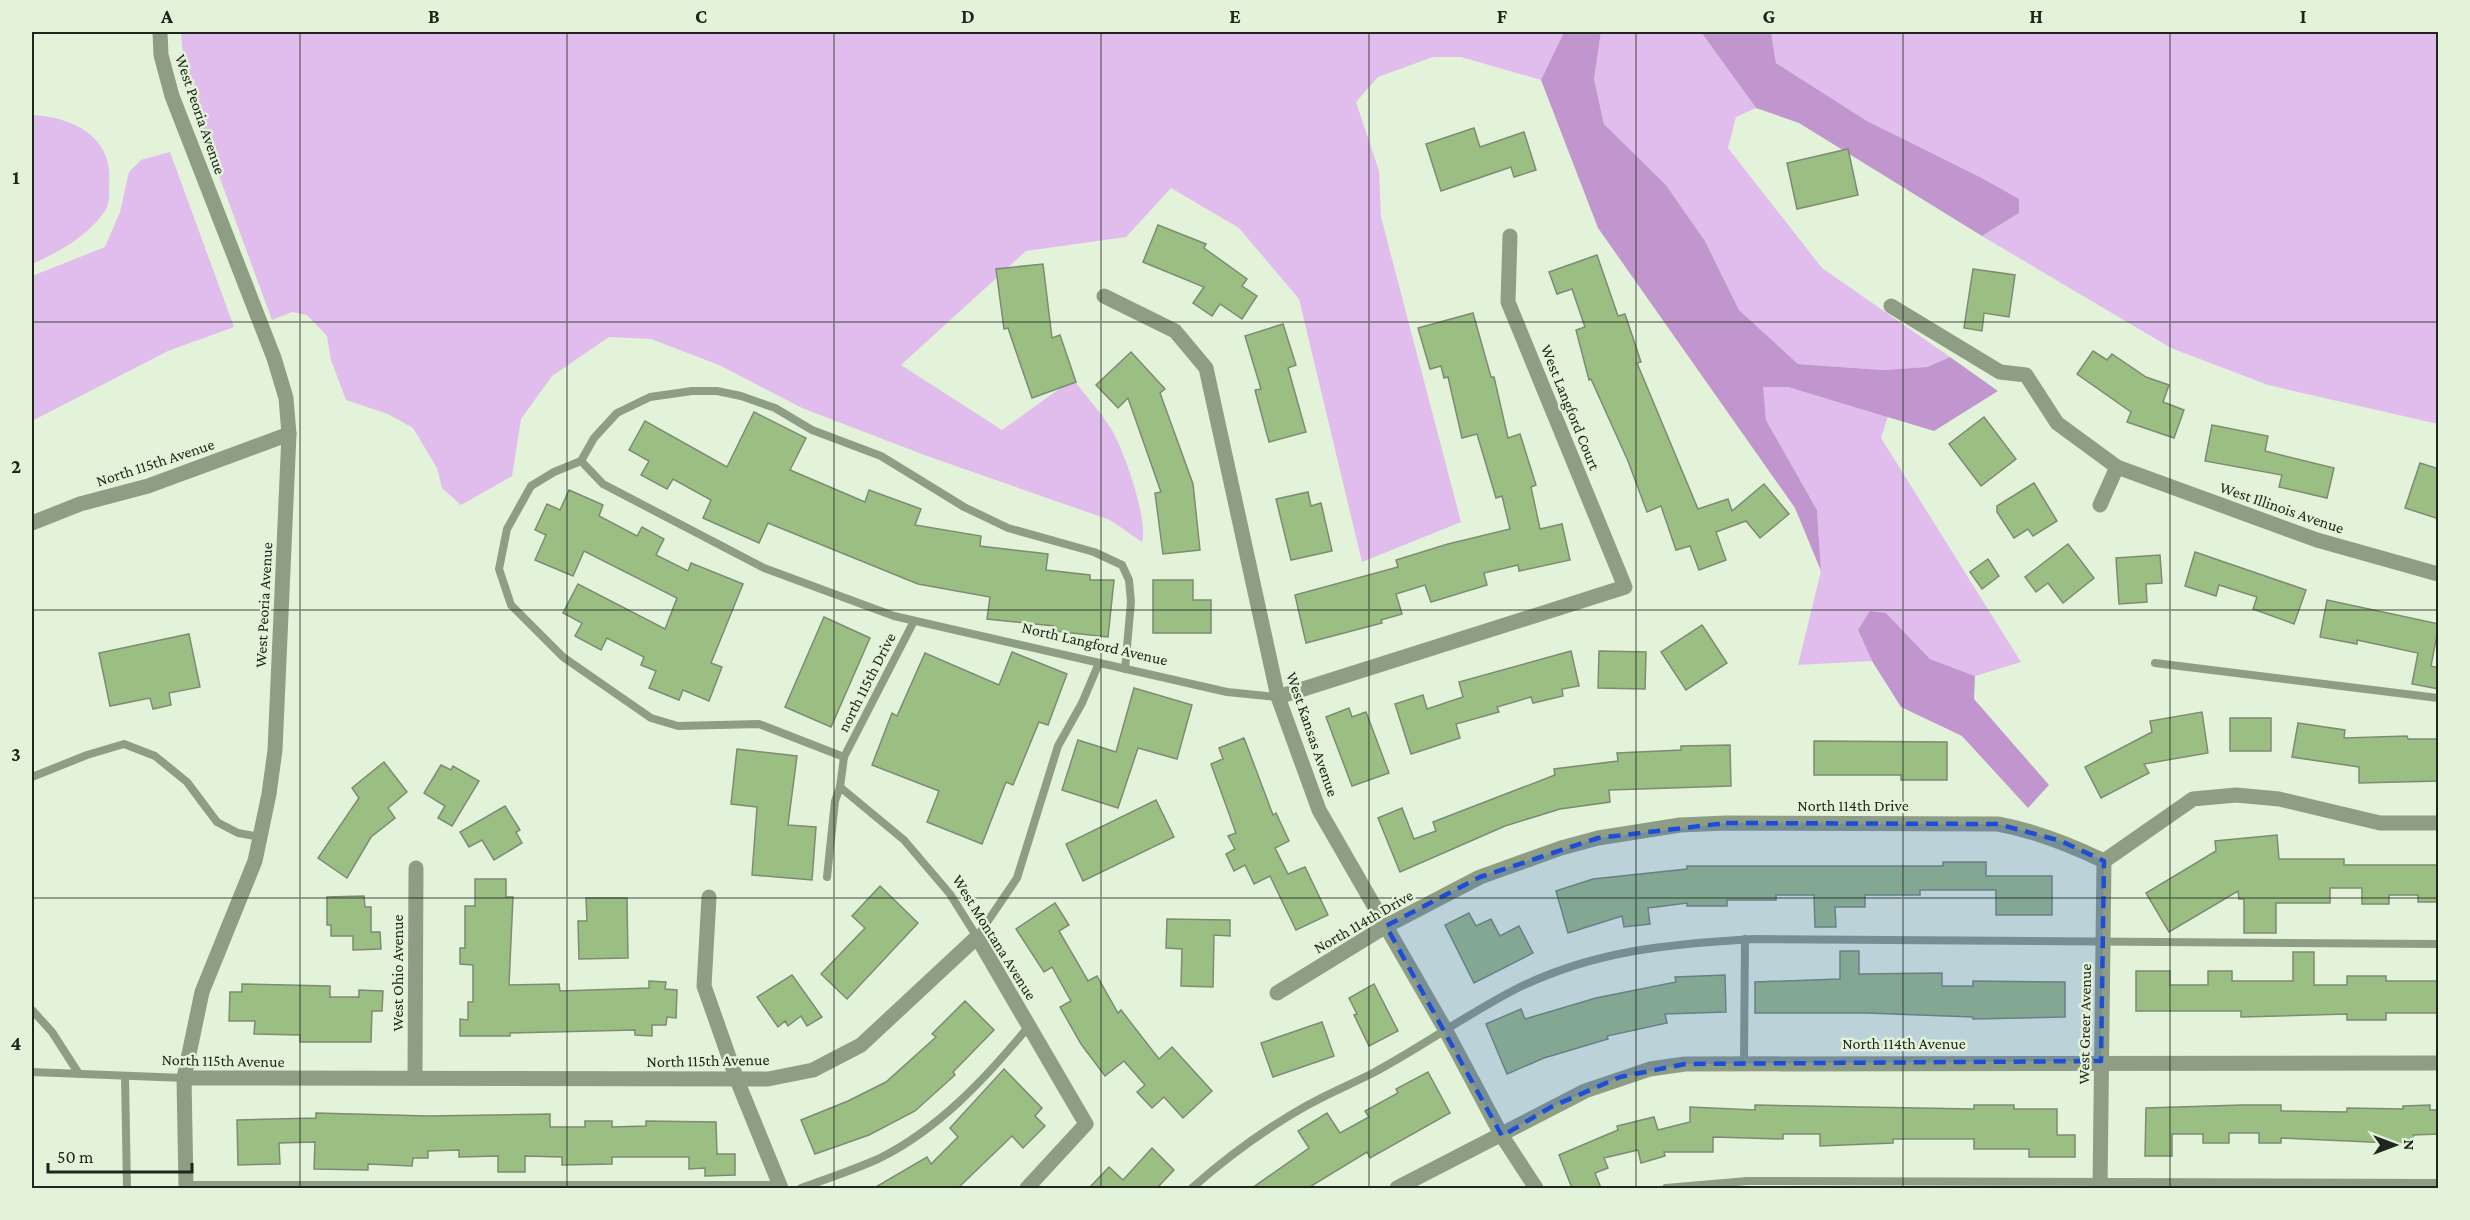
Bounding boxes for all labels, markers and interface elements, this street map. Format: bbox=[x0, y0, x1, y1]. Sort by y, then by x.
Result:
text: A bbox=[160, 5, 174, 27]
text: B bbox=[428, 5, 440, 27]
text: C bbox=[695, 5, 707, 27]
text: D bbox=[961, 5, 975, 27]
text: E bbox=[1229, 5, 1241, 27]
text: F bbox=[1497, 5, 1508, 27]
text: G bbox=[1763, 5, 1776, 27]
text: H bbox=[2029, 5, 2043, 27]
text: I bbox=[2300, 5, 2307, 27]
street label: West Peoria Avenue bbox=[172, 52, 229, 176]
text: 1 bbox=[12, 166, 20, 188]
street label: West Langford Court bbox=[1537, 342, 1604, 473]
street label: North 115th Avenue bbox=[94, 435, 216, 490]
text: 2 bbox=[11, 455, 21, 477]
street label: West Illinois Avenue bbox=[2218, 478, 2346, 537]
street label: West Peoria Avenue bbox=[252, 542, 275, 668]
street label: North Langford Avenue bbox=[1020, 618, 1169, 670]
street label: north 115th Drive bbox=[834, 630, 899, 735]
street label: West Kansas Avenue bbox=[1283, 670, 1342, 799]
text: 3 bbox=[11, 743, 21, 765]
street label: North 114th Drive bbox=[1797, 797, 1909, 814]
street label: West Montana Avenue bbox=[949, 872, 1040, 1003]
street label: North 114th Drive bbox=[1311, 886, 1416, 957]
street label: West Ohio Avenue bbox=[389, 914, 406, 1032]
street label: West Greer Avenue bbox=[2075, 963, 2094, 1085]
text: 4 bbox=[11, 1032, 22, 1054]
street label: North 114th Avenue bbox=[1842, 1035, 1966, 1052]
street label: North 115th Avenue bbox=[161, 1051, 285, 1070]
street label: North 115th Avenue bbox=[646, 1051, 770, 1070]
north arrow bbox=[2365, 1115, 2425, 1175]
scale bar bbox=[48, 1136, 192, 1174]
text: N bbox=[2401, 1140, 2418, 1151]
text: 50 m bbox=[57, 1147, 94, 1167]

